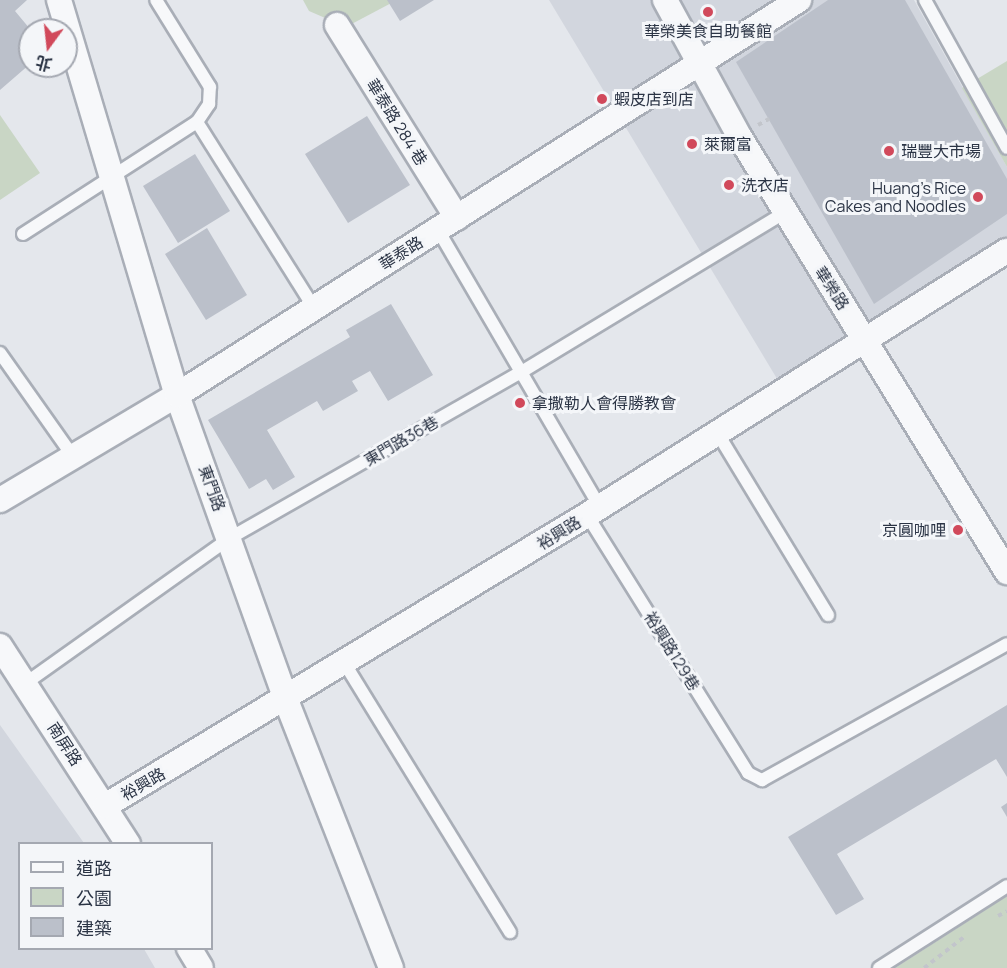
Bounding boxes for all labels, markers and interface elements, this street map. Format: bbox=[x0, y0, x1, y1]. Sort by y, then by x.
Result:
marker: 華榮美食自助餐館 bbox=[701, 5, 715, 19]
north arrow bbox=[18, 18, 78, 78]
place label: 華榮美食自助餐館 bbox=[644, 21, 772, 41]
text: 北 bbox=[33, 51, 54, 76]
street label: 華泰路 284 巷 bbox=[363, 75, 431, 169]
place label: 蝦皮店到店 bbox=[614, 89, 694, 109]
marker: 蝦皮店到店 bbox=[595, 92, 609, 106]
place label: 萊爾富 bbox=[704, 134, 752, 154]
marker: 萊爾富 bbox=[685, 137, 699, 151]
place label: 瑞豐大市場 bbox=[901, 141, 981, 161]
marker: 瑞豐大市場 bbox=[882, 144, 896, 158]
place label: 洗衣店 bbox=[741, 175, 789, 195]
marker: 洗衣店 bbox=[722, 178, 736, 192]
place label: Huang's Rice Cakes and Noodles bbox=[825, 178, 966, 216]
marker: Huang's Rice Cakes and Noodles bbox=[971, 190, 985, 204]
street label: 華泰路 bbox=[376, 232, 426, 274]
street label: 華榮路 bbox=[811, 263, 853, 313]
place label: 拿撒勒人會得勝教會 bbox=[532, 393, 676, 413]
marker: 拿撒勒人會得勝教會 bbox=[513, 396, 527, 410]
street label: 東門路36巷 bbox=[360, 412, 442, 470]
street label: 東門路 bbox=[195, 462, 229, 514]
street label: 裕興路 bbox=[534, 512, 584, 554]
place label: 京圓咖哩 bbox=[882, 520, 946, 540]
marker: 京圓咖哩 bbox=[951, 523, 965, 537]
street label: 裕興路129巷 bbox=[640, 608, 704, 694]
street label: 南屏路 bbox=[44, 719, 86, 769]
street label: 裕興路 bbox=[117, 764, 169, 804]
legend bbox=[18, 842, 213, 950]
text: 道路 bbox=[76, 856, 112, 880]
text: 公園 bbox=[76, 886, 112, 910]
text: 建築 bbox=[76, 916, 112, 940]

